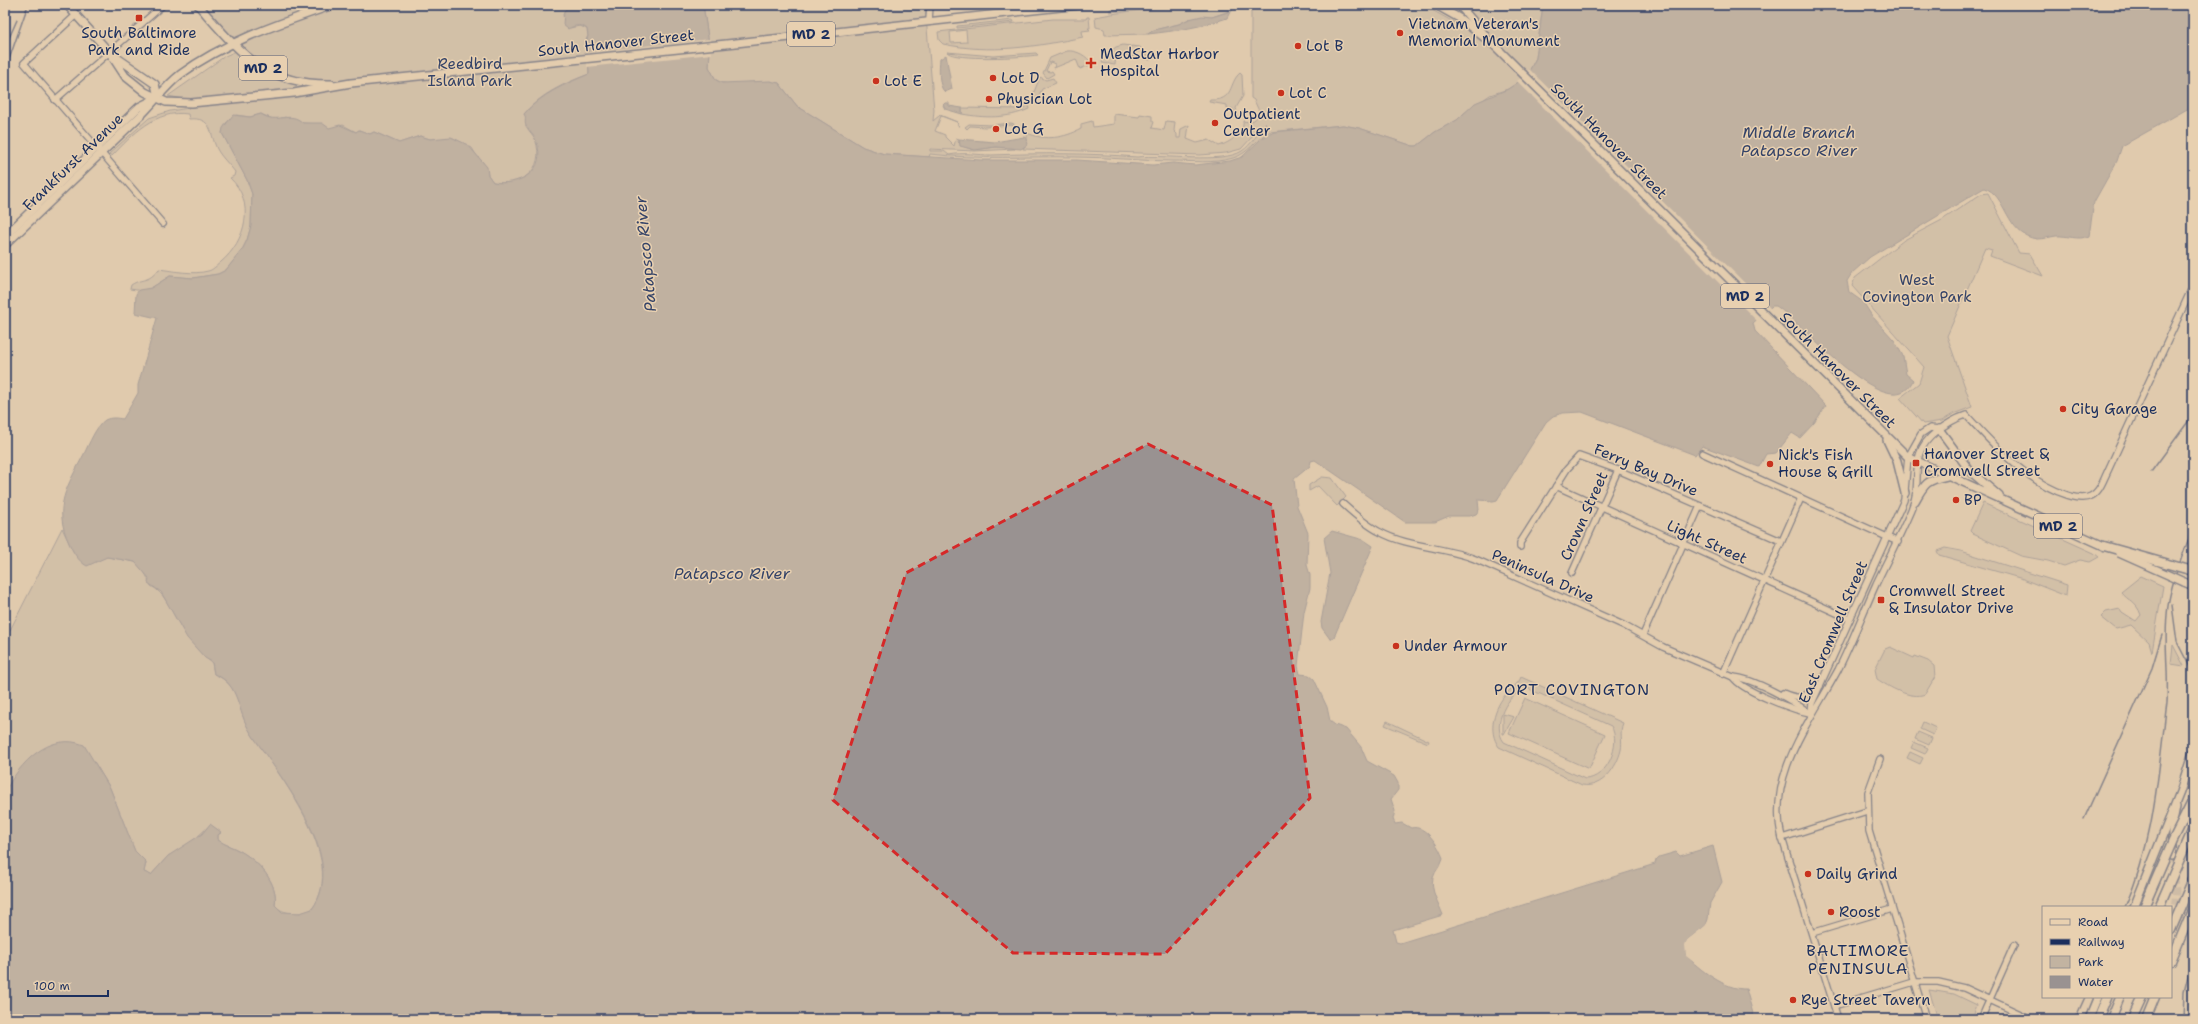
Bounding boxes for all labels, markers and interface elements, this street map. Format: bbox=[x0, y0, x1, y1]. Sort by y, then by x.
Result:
marker: South Baltimore Park and Ride bbox=[134, 13, 144, 23]
place label: Vietnam Veteran's Memorial Monument bbox=[1408, 14, 1560, 51]
road number: MD 2 bbox=[787, 22, 835, 46]
place label: South Baltimore Park and Ride bbox=[81, 23, 197, 60]
street label: South Hanover Street bbox=[537, 25, 695, 61]
marker: Vietnam Veteran's Memorial Monument bbox=[1395, 28, 1405, 38]
place label: Lot B bbox=[1306, 36, 1344, 56]
marker: Lot B bbox=[1293, 41, 1303, 51]
place label: MedStar Harbor Hospital bbox=[1100, 44, 1219, 81]
park label: Reedbird Island Park bbox=[428, 54, 512, 91]
road number: MD 2 bbox=[239, 56, 287, 80]
marker: MedStar Harbor Hospital bbox=[1085, 57, 1097, 69]
place label: Lot D bbox=[1001, 68, 1040, 88]
place label: Lot E bbox=[884, 71, 922, 91]
marker: Lot D bbox=[988, 73, 998, 83]
marker: Lot E bbox=[871, 76, 881, 86]
street label: South Hanover Street bbox=[1546, 78, 1672, 204]
place label: Lot C bbox=[1289, 83, 1327, 103]
marker: Lot C bbox=[1276, 88, 1286, 98]
place label: Physician Lot bbox=[997, 89, 1092, 109]
marker: Physician Lot bbox=[984, 94, 994, 104]
place label: Outpatient Center bbox=[1223, 104, 1301, 141]
street label: Frankfurst Avenue bbox=[18, 109, 128, 215]
marker: Outpatient Center bbox=[1210, 118, 1220, 128]
place label: Lot G bbox=[1004, 119, 1044, 139]
water label: Middle Branch Patapsco River bbox=[1741, 122, 1857, 161]
marker: Lot G bbox=[991, 124, 1001, 134]
water label: Patapsco River bbox=[630, 195, 661, 313]
park label: West Covington Park bbox=[1862, 270, 1972, 307]
road number: MD 2 bbox=[1721, 284, 1769, 308]
street label: South Hanover Street bbox=[1775, 307, 1901, 433]
place label: City Garage bbox=[2071, 399, 2158, 419]
marker: City Garage bbox=[2058, 404, 2068, 414]
street label: Ferry Bay Drive bbox=[1591, 439, 1701, 501]
place label: Hanover Street & Cromwell Street bbox=[1924, 444, 2050, 481]
place label: Nick's Fish House & Grill bbox=[1778, 445, 1873, 482]
marker: Hanover Street & Cromwell Street bbox=[1911, 458, 1921, 468]
marker: Nick's Fish House & Grill bbox=[1765, 459, 1775, 469]
street label: Crown Street bbox=[1555, 468, 1613, 564]
place label: BP bbox=[1964, 490, 1982, 510]
marker: BP bbox=[1951, 495, 1961, 505]
road number: MD 2 bbox=[2034, 514, 2082, 538]
street label: Light Street bbox=[1664, 515, 1750, 569]
street label: Peninsula Drive bbox=[1489, 544, 1597, 608]
street label: East Cromwell Street bbox=[1794, 557, 1872, 707]
water label: Patapsco River bbox=[674, 563, 790, 584]
place label: Cromwell Street & Insulator Drive bbox=[1889, 581, 2014, 618]
marker: Cromwell Street & Insulator Drive bbox=[1876, 595, 1886, 605]
place label: Under Armour bbox=[1404, 636, 1508, 656]
marker: Under Armour bbox=[1391, 641, 1401, 651]
district label: PORT COVINGTON bbox=[1494, 679, 1650, 700]
place label: Daily Grind bbox=[1816, 864, 1898, 884]
marker: Daily Grind bbox=[1803, 869, 1813, 879]
place label: Roost bbox=[1839, 902, 1881, 922]
legend bbox=[2042, 906, 2172, 998]
marker: Roost bbox=[1826, 907, 1836, 917]
text: Road bbox=[2078, 914, 2109, 930]
text: Railway bbox=[2078, 934, 2125, 950]
district label: BALTIMORE PENINSULA bbox=[1806, 940, 1910, 979]
text: Park bbox=[2078, 954, 2104, 970]
scale bar bbox=[28, 972, 108, 998]
text: Water bbox=[2078, 974, 2114, 990]
text: 100 m bbox=[34, 978, 70, 994]
place label: Rye Street Tavern bbox=[1801, 990, 1930, 1010]
marker: Rye Street Tavern bbox=[1788, 995, 1798, 1005]

